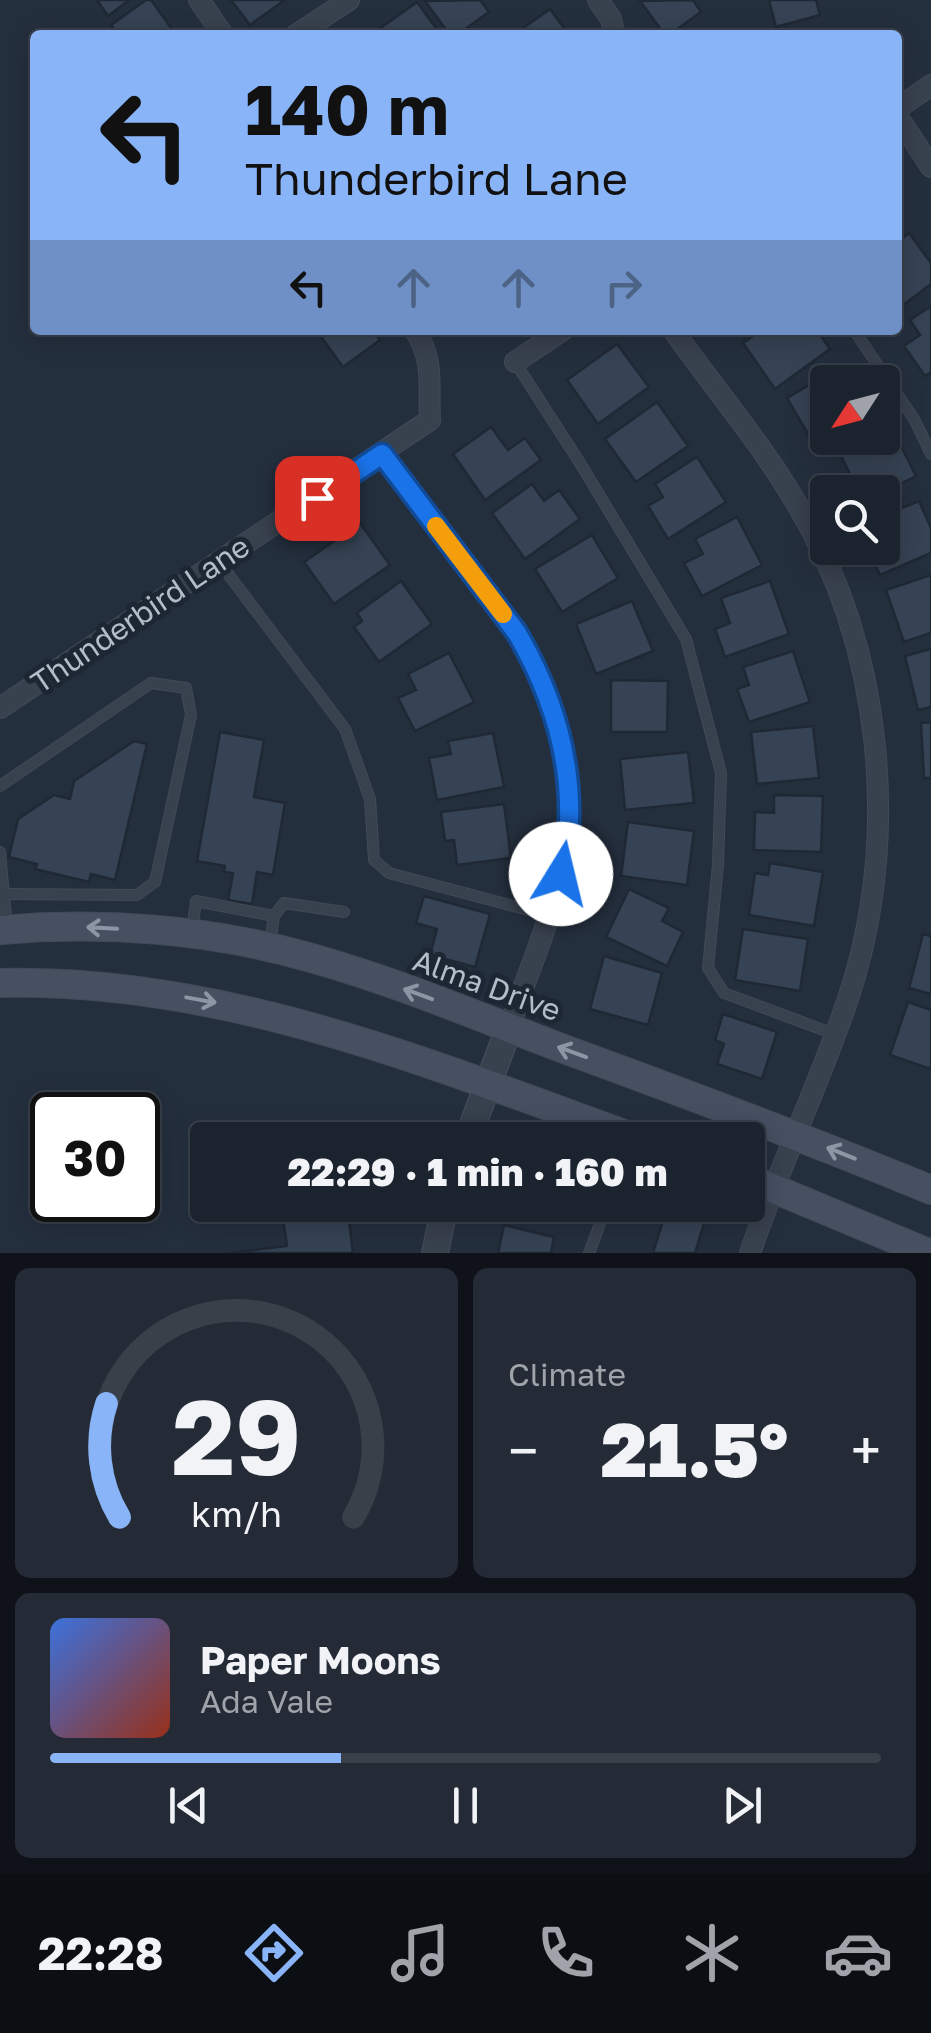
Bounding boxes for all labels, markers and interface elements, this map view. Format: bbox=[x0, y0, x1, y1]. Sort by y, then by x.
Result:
text: 140 m bbox=[245, 66, 449, 150]
icon: left bbox=[80, 70, 210, 200]
text: Thunderbird Lane bbox=[245, 151, 628, 205]
icon: left bbox=[281, 260, 336, 315]
icon: ahead bbox=[386, 260, 441, 315]
icon: ahead bbox=[491, 260, 546, 315]
icon: right bbox=[596, 260, 651, 315]
north arrow bbox=[810, 365, 900, 455]
map controls bbox=[810, 365, 900, 565]
pin bbox=[275, 456, 360, 541]
icon: arrive bbox=[290, 471, 345, 526]
button: search bbox=[810, 475, 900, 565]
street label: Thunderbird Lane bbox=[24, 528, 256, 700]
position arrow bbox=[509, 822, 613, 926]
one-way arrow bbox=[86, 918, 118, 937]
street label: Alma Drive bbox=[408, 942, 566, 1028]
one-way arrow bbox=[404, 984, 435, 1002]
one-way arrow bbox=[184, 991, 217, 1010]
one-way arrow bbox=[557, 1042, 588, 1060]
speed limit sign: 30 bbox=[30, 1092, 160, 1222]
one-way arrow bbox=[826, 1143, 857, 1161]
text: 22:29 · 1 min · 160 m bbox=[288, 1149, 667, 1194]
text: Climate bbox=[508, 1355, 626, 1393]
text: 29 bbox=[172, 1373, 301, 1498]
text: 21.5° bbox=[601, 1403, 788, 1494]
text: − bbox=[508, 1417, 538, 1483]
text: + bbox=[851, 1417, 881, 1483]
text: km/h bbox=[191, 1492, 282, 1535]
text: Paper Moons bbox=[200, 1637, 441, 1682]
text: Ada Vale bbox=[200, 1682, 333, 1720]
icon: previous bbox=[161, 1778, 216, 1833]
icon: pause bbox=[438, 1778, 493, 1833]
icon: next bbox=[715, 1778, 770, 1833]
icon: directions bbox=[239, 1918, 309, 1988]
icon: music bbox=[385, 1918, 455, 1988]
icon: phone bbox=[531, 1918, 601, 1988]
icon: climate bbox=[677, 1918, 747, 1988]
icon: car bbox=[823, 1918, 893, 1988]
text: 22:28 bbox=[38, 1926, 164, 1980]

